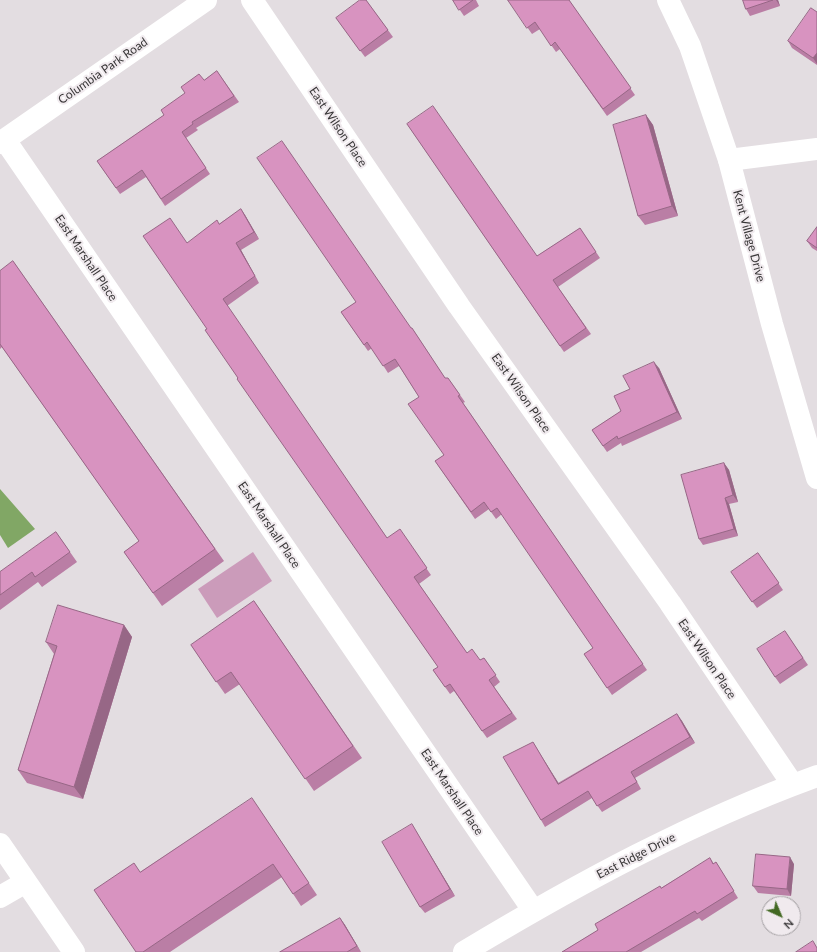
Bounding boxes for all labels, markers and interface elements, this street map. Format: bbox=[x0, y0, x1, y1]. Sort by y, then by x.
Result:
street label: Columbia Park Road bbox=[56, 35, 150, 107]
street label: East Wilson Place bbox=[306, 84, 370, 170]
street label: Kent Village Drive bbox=[730, 188, 768, 284]
street label: East Marshall Place bbox=[52, 212, 120, 304]
street label: East Wilson Place bbox=[488, 351, 554, 435]
street label: East Marshall Place bbox=[235, 479, 303, 571]
street label: East Wilson Place bbox=[675, 616, 739, 702]
street label: East Marshall Place bbox=[418, 746, 486, 838]
street label: East Ridge Drive bbox=[594, 830, 678, 882]
north arrow bbox=[761, 896, 801, 936]
text: N bbox=[781, 917, 797, 932]

